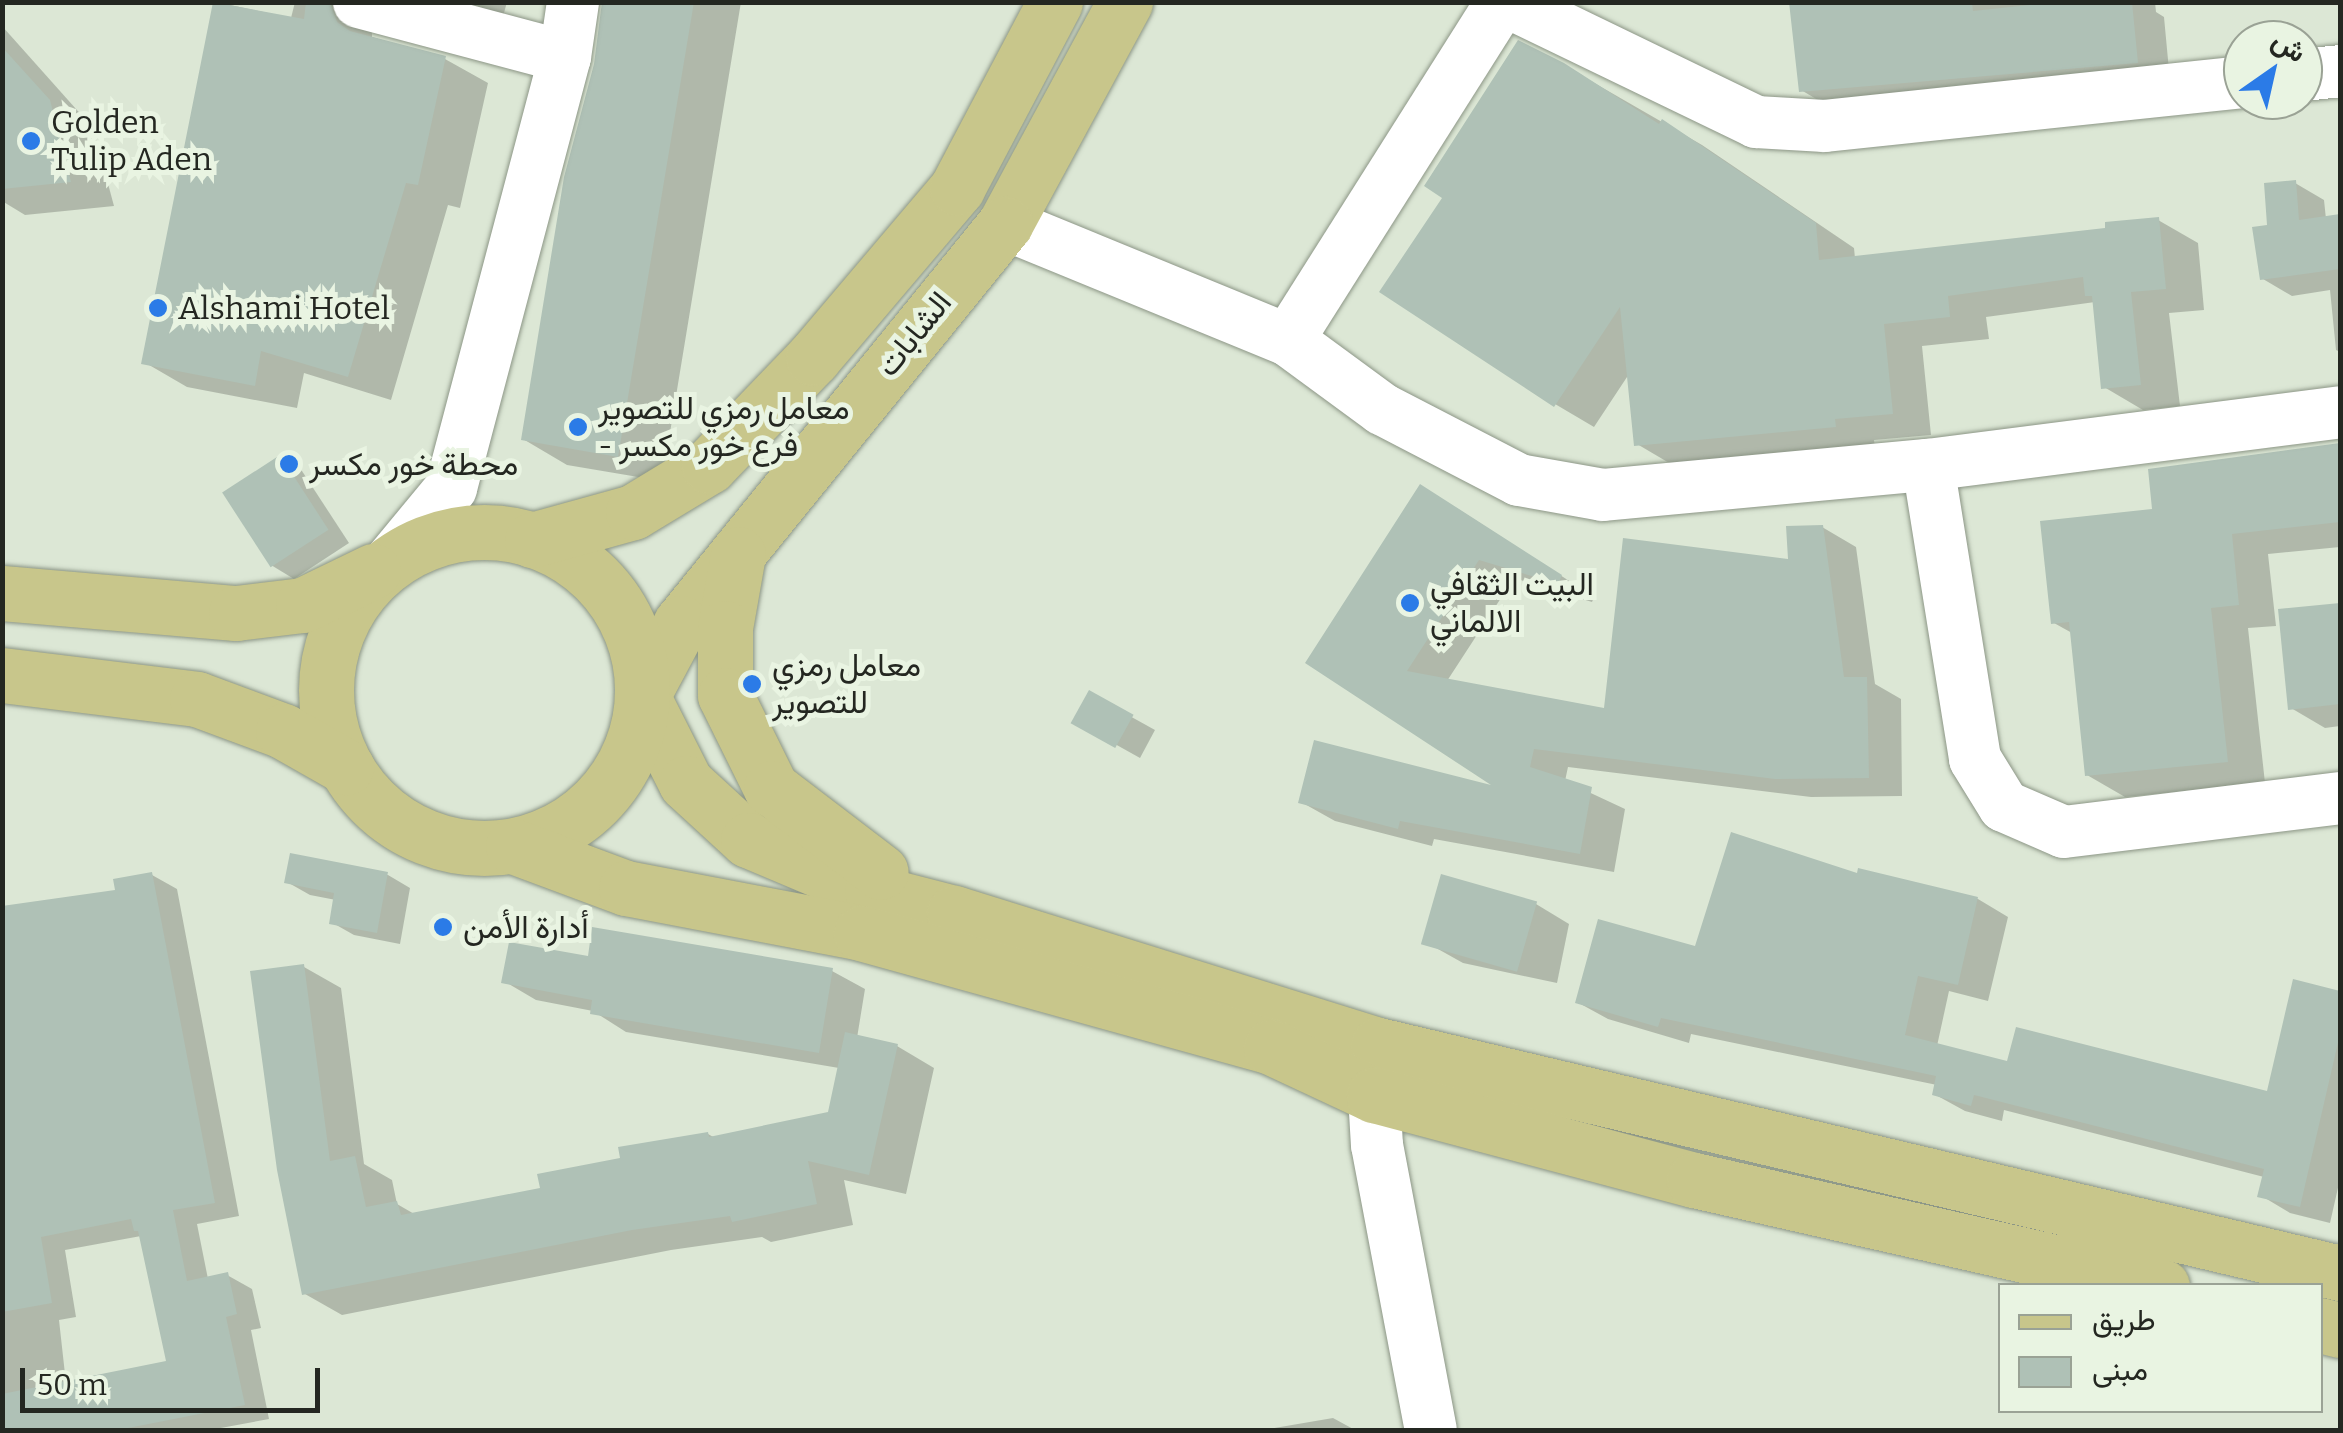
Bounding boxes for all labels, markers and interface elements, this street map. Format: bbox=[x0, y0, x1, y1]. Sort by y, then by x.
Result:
north arrow bbox=[2223, 20, 2323, 120]
text: ش bbox=[2266, 23, 2312, 69]
place label: Golden Tulip Aden bbox=[51, 104, 212, 179]
marker: Golden Tulip Aden bbox=[20, 130, 42, 152]
street label: الشابات bbox=[868, 284, 960, 384]
place label: Alshami Hotel bbox=[178, 289, 390, 327]
marker: Alshami Hotel bbox=[147, 297, 169, 319]
place label: معامل رمزي للتصوير - فرع خور مكسر bbox=[598, 390, 850, 465]
marker: معامل رمزي للتصوير - فرع خور مكسر bbox=[567, 416, 589, 438]
place label: محطة خور مكسر bbox=[309, 445, 518, 483]
marker: محطة خور مكسر bbox=[278, 453, 300, 475]
place label: البيت الثقافي الالماني bbox=[1430, 566, 1594, 641]
marker: البيت الثقافي الالماني bbox=[1399, 592, 1421, 614]
place label: معامل رمزي للتصوير bbox=[772, 647, 921, 722]
marker: معامل رمزي للتصوير bbox=[741, 673, 763, 695]
place label: أدارة الأمن bbox=[463, 908, 589, 946]
marker: أدارة الأمن bbox=[432, 916, 454, 938]
legend bbox=[1998, 1283, 2323, 1413]
text: طريق bbox=[2092, 1302, 2156, 1338]
scale bar bbox=[25, 1348, 325, 1410]
text: مبنى bbox=[2092, 1352, 2148, 1388]
text: 50 m bbox=[37, 1367, 107, 1403]

